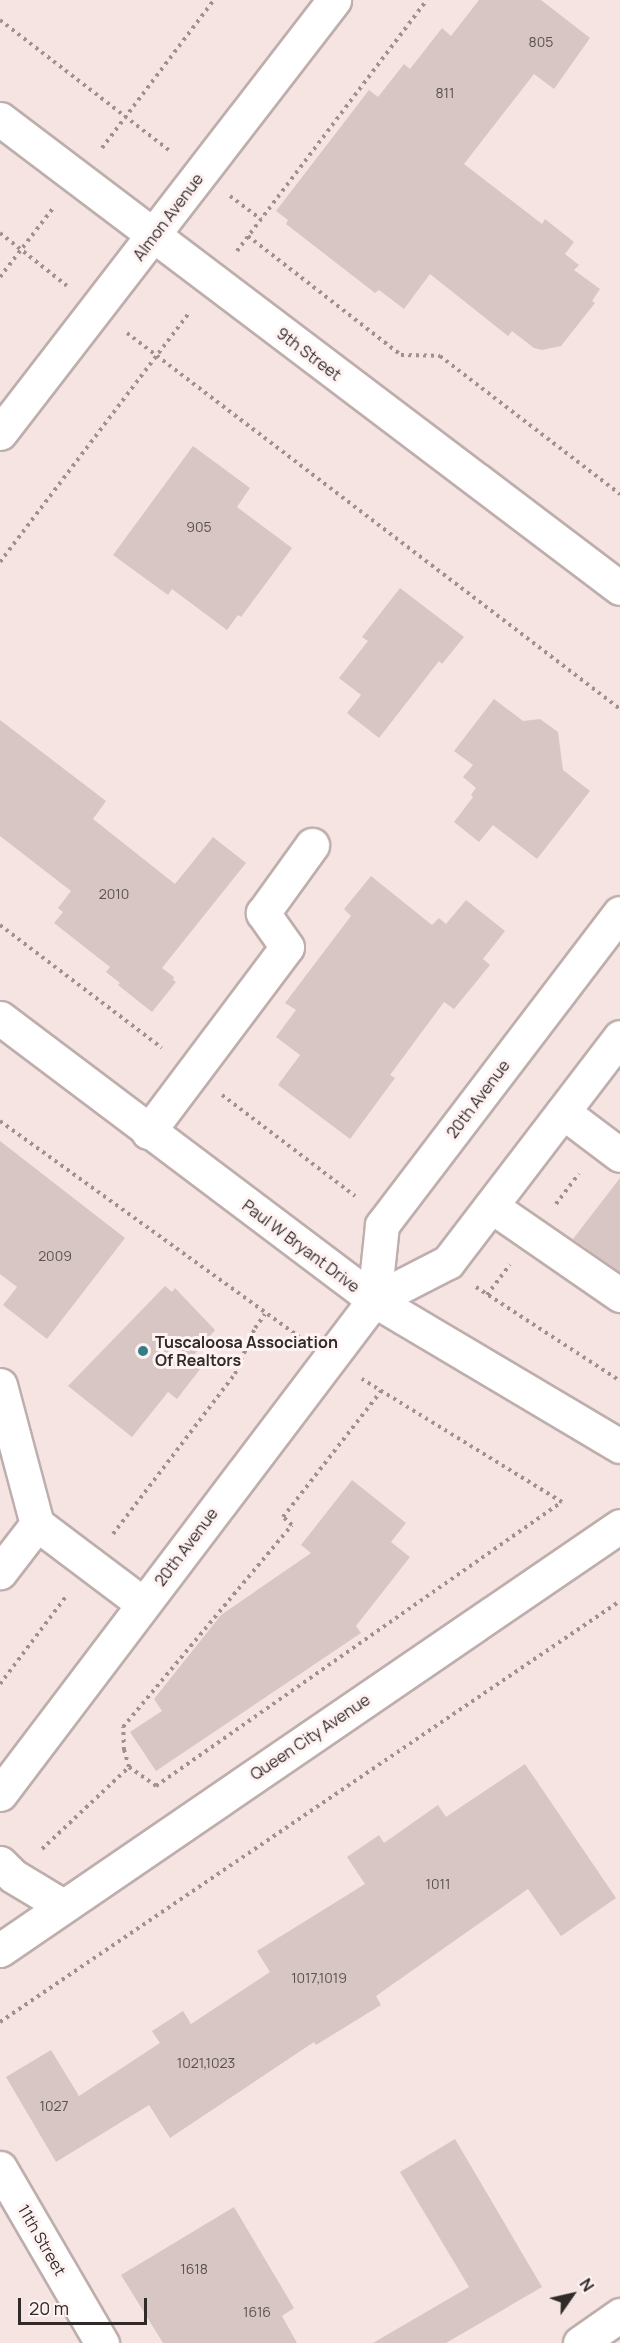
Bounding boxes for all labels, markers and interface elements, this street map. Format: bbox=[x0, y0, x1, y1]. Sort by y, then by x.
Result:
house number: 805 bbox=[529, 34, 553, 50]
house number: 811 bbox=[435, 85, 455, 101]
street label: Almon Avenue bbox=[129, 170, 207, 264]
street label: 9th Street bbox=[273, 323, 345, 385]
house number: 905 bbox=[186, 519, 212, 535]
house number: 2010 bbox=[99, 886, 129, 902]
street label: 20th Avenue bbox=[442, 1056, 514, 1142]
street label: Paul W Bryant Drive bbox=[239, 1196, 363, 1296]
house number: 2009 bbox=[38, 1248, 72, 1264]
place label: Tuscaloosa Association Of Realtors bbox=[155, 1332, 338, 1370]
marker: Tuscaloosa Association Of Realtors bbox=[136, 1344, 150, 1358]
street label: 20th Avenue bbox=[150, 1504, 222, 1590]
street label: Queen City Avenue bbox=[247, 1690, 373, 1784]
house number: 1011 bbox=[426, 1876, 450, 1892]
house number: 1017,1019 bbox=[291, 1970, 347, 1986]
house number: 1021,1023 bbox=[177, 2055, 235, 2071]
house number: 1027 bbox=[39, 2098, 69, 2114]
street label: 11th Street bbox=[14, 2201, 70, 2279]
house number: 1618 bbox=[180, 2261, 208, 2277]
north arrow bbox=[542, 2265, 602, 2325]
text: N bbox=[575, 2274, 599, 2296]
scale bar bbox=[21, 2286, 150, 2324]
text: 20 m bbox=[29, 2296, 69, 2320]
house number: 1616 bbox=[243, 2304, 271, 2320]

